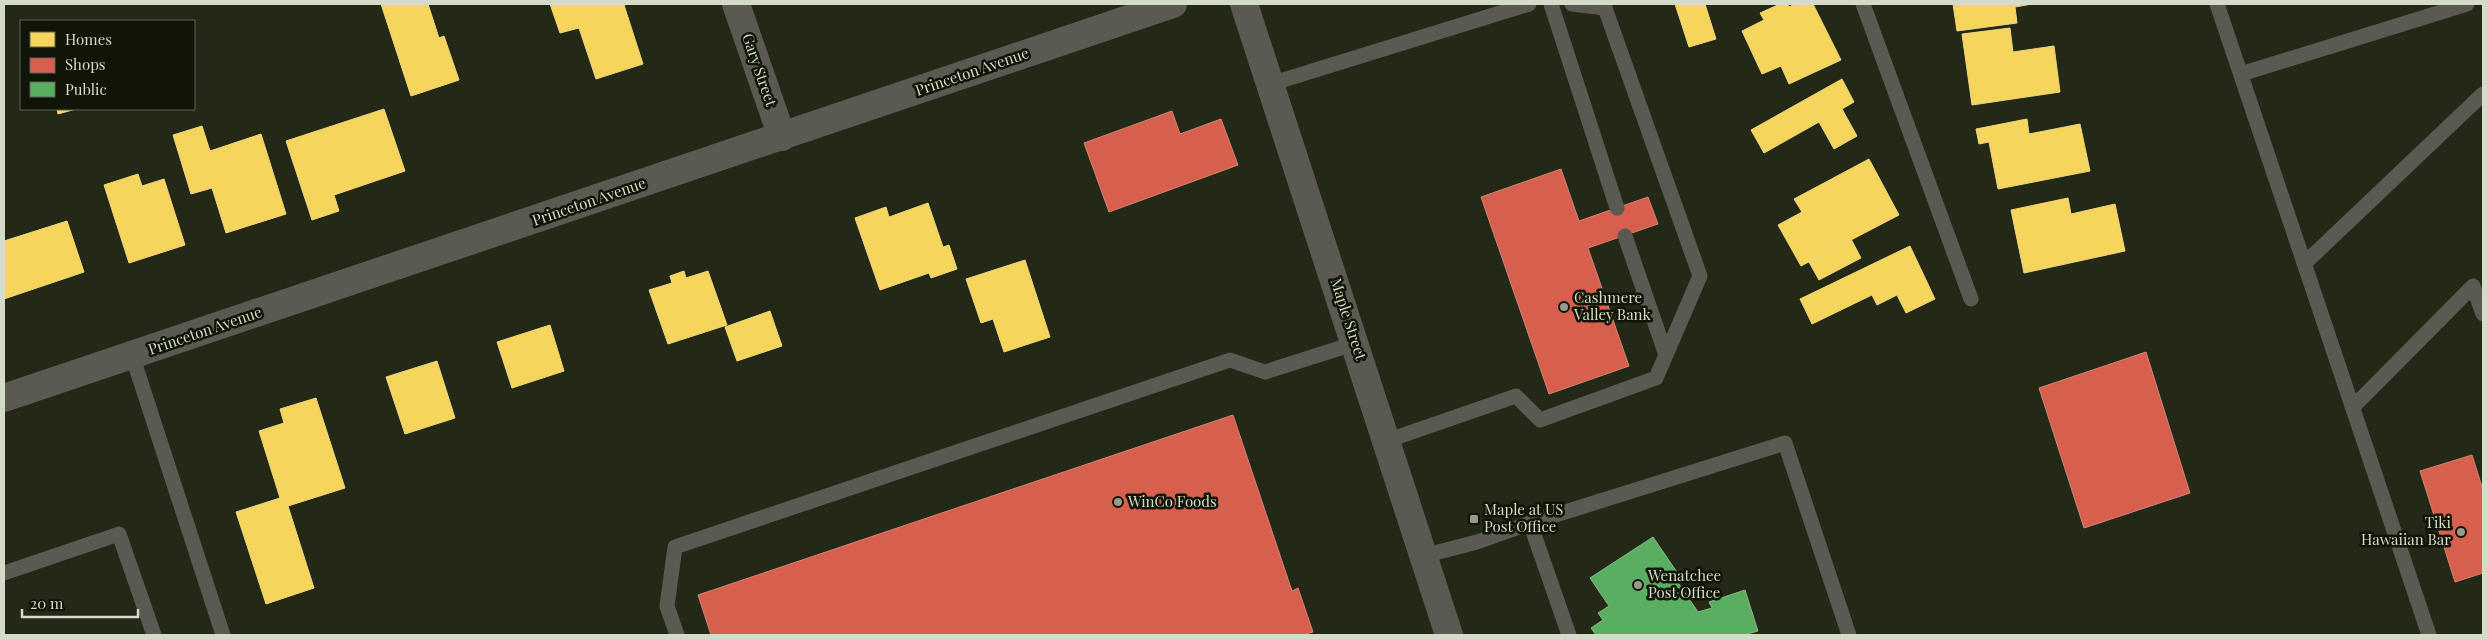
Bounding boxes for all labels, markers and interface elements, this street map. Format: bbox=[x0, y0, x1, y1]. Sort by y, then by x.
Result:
legend bbox=[20, 20, 195, 110]
text: Homes bbox=[65, 29, 112, 49]
street label: Gary Street bbox=[738, 31, 782, 109]
street label: Princeton Avenue bbox=[912, 42, 1031, 100]
text: Shops bbox=[65, 54, 106, 74]
text: Public bbox=[65, 79, 107, 99]
street label: Princeton Avenue bbox=[529, 172, 648, 230]
street label: Maple Street bbox=[1326, 275, 1372, 363]
place label: Cashmere Valley Bank bbox=[1573, 287, 1652, 324]
street label: Princeton Avenue bbox=[145, 301, 264, 359]
marker: Cashmere Valley Bank bbox=[1558, 301, 1570, 313]
place label: WinCo Foods bbox=[1127, 491, 1217, 511]
marker: WinCo Foods bbox=[1112, 496, 1124, 508]
place label: Maple at US Post Office bbox=[1484, 499, 1563, 536]
place label: Tiki Hawaiian Bar bbox=[2361, 512, 2452, 549]
marker: Maple at US Post Office bbox=[1468, 513, 1480, 525]
marker: Tiki Hawaiian Bar bbox=[2455, 526, 2467, 538]
place label: Wenatchee Post Office bbox=[1647, 565, 1721, 602]
marker: Wenatchee Post Office bbox=[1632, 579, 1644, 591]
scale bar bbox=[22, 586, 139, 618]
text: 20 m bbox=[30, 593, 64, 613]

